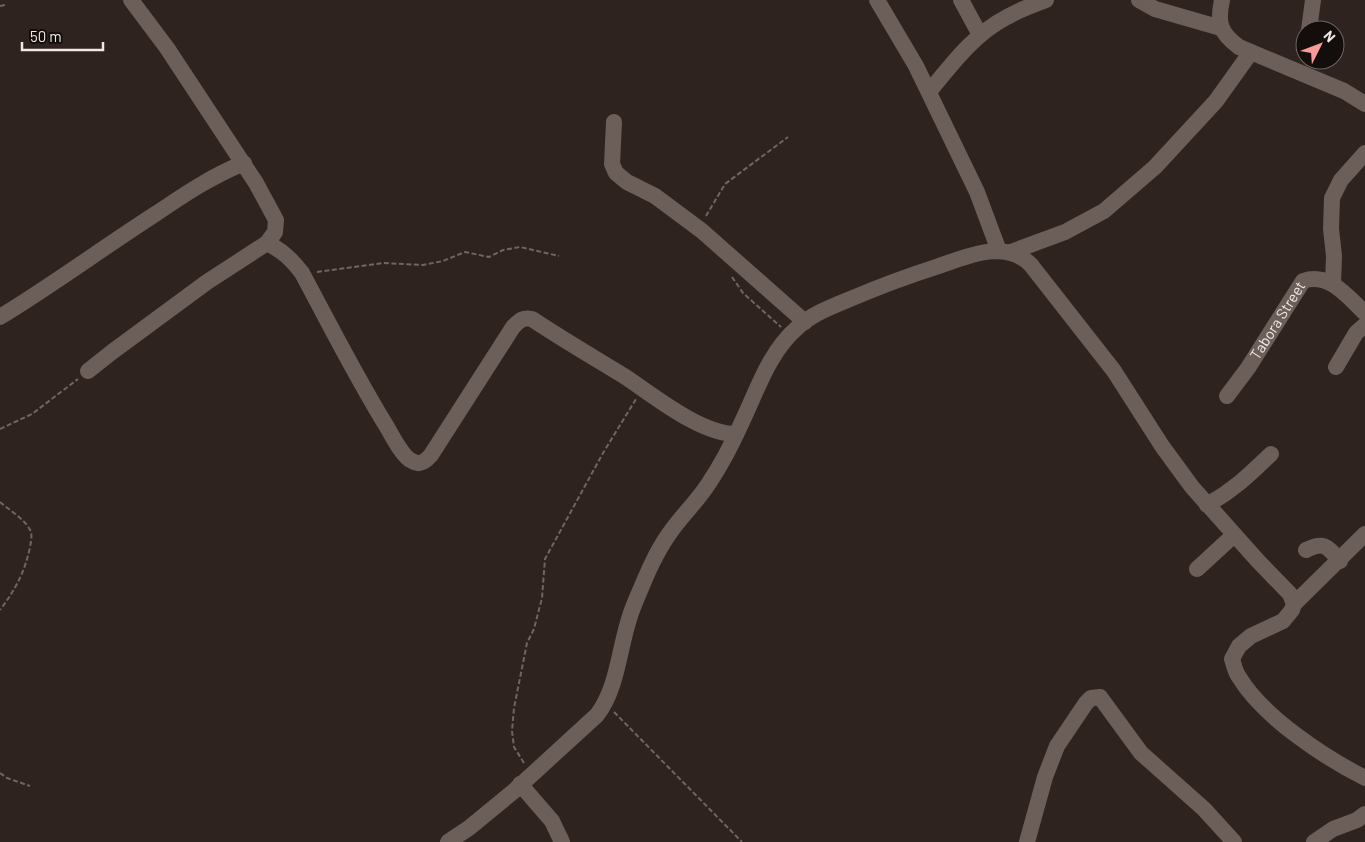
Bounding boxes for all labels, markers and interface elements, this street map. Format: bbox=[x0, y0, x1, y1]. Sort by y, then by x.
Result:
scale bar bbox=[22, 20, 104, 52]
north arrow bbox=[1295, 20, 1345, 70]
text: 50 m bbox=[30, 27, 62, 45]
text: N bbox=[1321, 27, 1339, 45]
street label: Tabora Street bbox=[1246, 278, 1309, 363]

